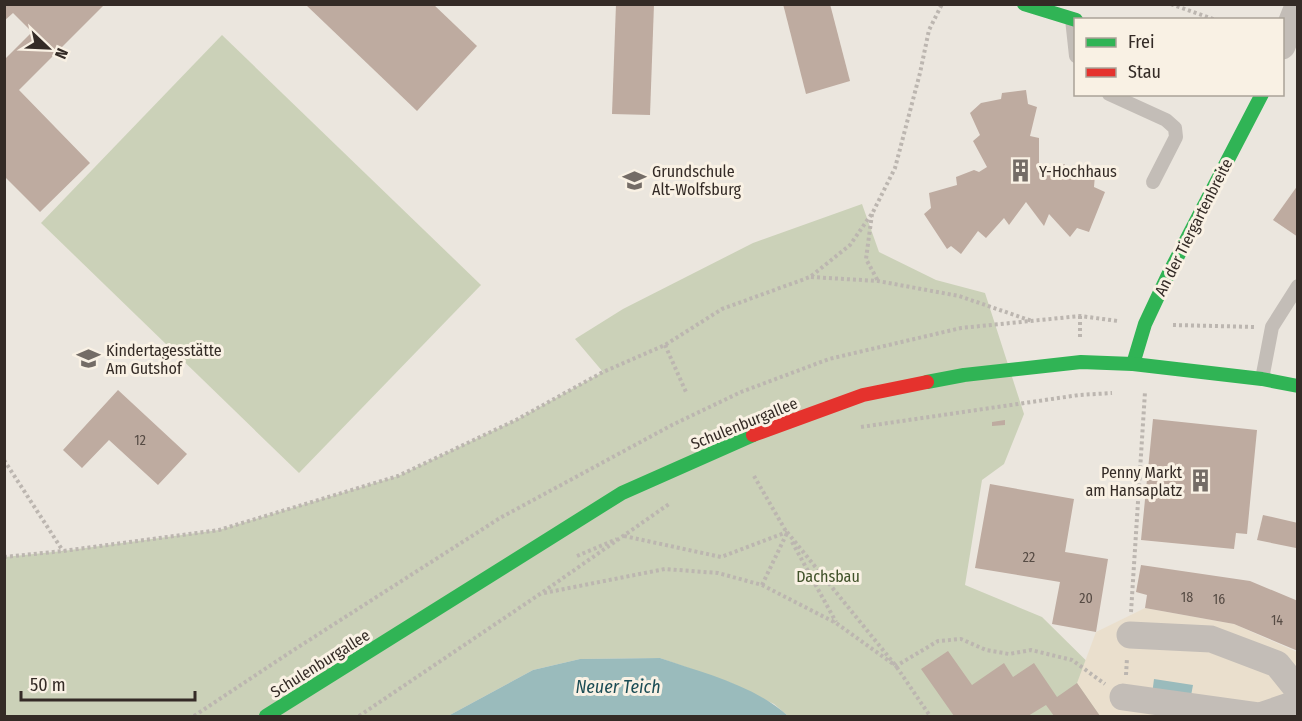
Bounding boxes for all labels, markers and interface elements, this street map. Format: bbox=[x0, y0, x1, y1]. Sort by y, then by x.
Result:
north arrow bbox=[18, 18, 78, 78]
legend bbox=[1074, 18, 1284, 96]
text: Frei bbox=[1128, 31, 1154, 53]
text: N bbox=[51, 46, 72, 62]
text: Stau bbox=[1128, 61, 1161, 83]
street label: An der Tiergartenbreite bbox=[1151, 155, 1236, 299]
building icon: Y-Hochhaus bbox=[1008, 158, 1034, 184]
place label: Grundschule Alt-Wolfsburg bbox=[652, 162, 742, 199]
place label: Y-Hochhaus bbox=[1039, 162, 1117, 181]
school or university icon: Grundschule Alt-Wolfsburg bbox=[621, 167, 647, 193]
place label: Kindertagesstätte Am Gutshof bbox=[106, 341, 222, 378]
school or university icon: Kindertagesstätte Am Gutshof bbox=[75, 346, 101, 372]
street label: Schulenburgallee bbox=[688, 393, 800, 454]
house number: 12 bbox=[134, 432, 146, 449]
place label: Penny Markt am Hansaplatz bbox=[1086, 463, 1183, 500]
building icon: Penny Markt am Hansaplatz bbox=[1187, 468, 1213, 494]
house number: 22 bbox=[1023, 549, 1035, 566]
park label: Dachsbau bbox=[796, 567, 860, 586]
house number: 18 bbox=[1181, 589, 1193, 606]
house number: 20 bbox=[1079, 590, 1093, 607]
house number: 16 bbox=[1213, 591, 1225, 608]
house number: 14 bbox=[1271, 612, 1283, 629]
street label: Schulenburgallee bbox=[267, 625, 373, 702]
scale bar bbox=[21, 664, 195, 702]
text: 50 m bbox=[30, 674, 66, 696]
water label: Neuer Teich bbox=[575, 676, 661, 698]

